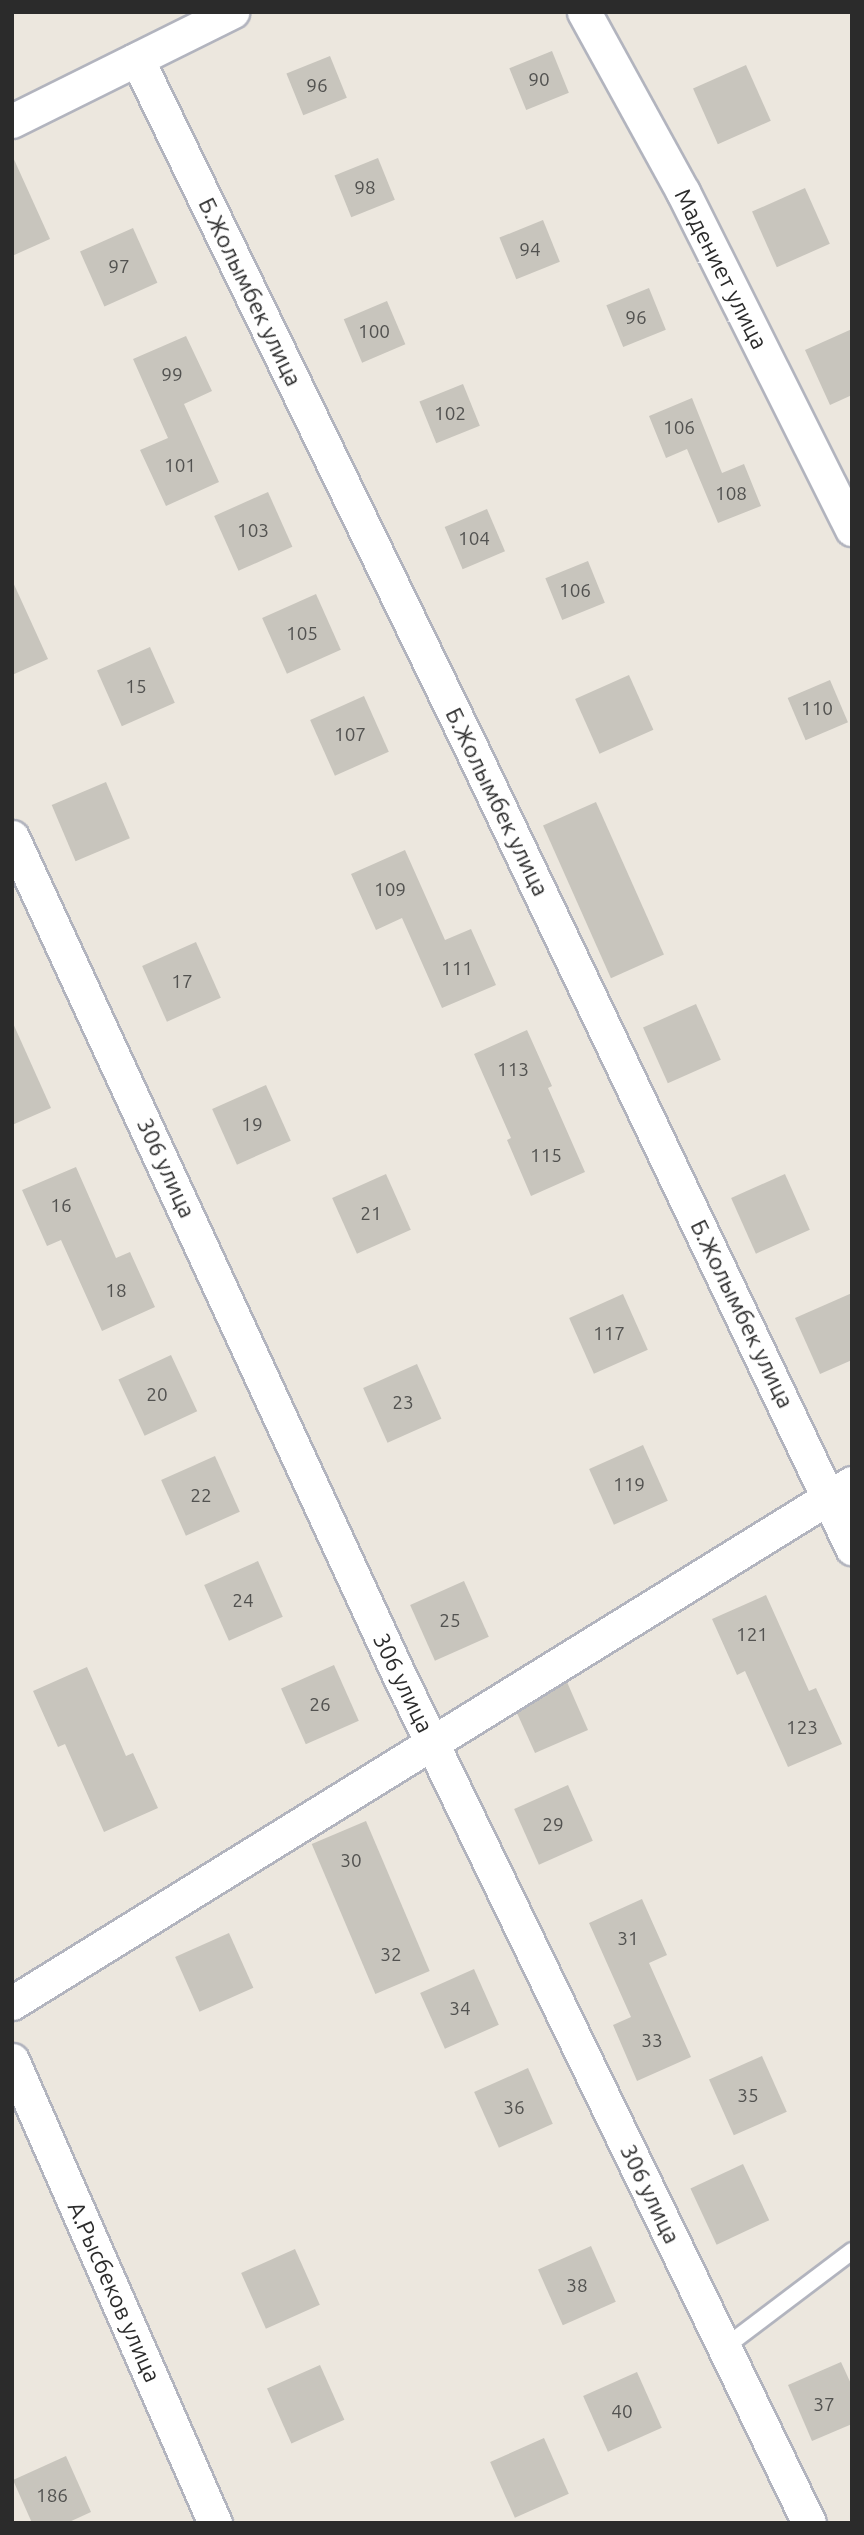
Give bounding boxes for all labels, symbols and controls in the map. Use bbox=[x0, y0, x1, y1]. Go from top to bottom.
house number: 90 bbox=[528, 69, 550, 91]
house number: 96 bbox=[306, 75, 328, 97]
house number: 98 bbox=[354, 177, 376, 199]
street label: Мадениет улица bbox=[669, 184, 773, 354]
street label: Б.Жолымбек улица bbox=[192, 193, 308, 391]
house number: 94 bbox=[519, 239, 541, 261]
house number: 97 bbox=[108, 256, 130, 278]
house number: 96 bbox=[625, 307, 647, 329]
house number: 100 bbox=[358, 321, 390, 343]
house number: 99 bbox=[161, 364, 183, 386]
house number: 102 bbox=[434, 403, 466, 425]
house number: 106 bbox=[663, 417, 695, 439]
house number: 101 bbox=[164, 455, 196, 477]
house number: 108 bbox=[715, 483, 747, 505]
house number: 103 bbox=[237, 520, 269, 542]
house number: 104 bbox=[458, 528, 490, 550]
house number: 106 bbox=[559, 580, 591, 602]
house number: 105 bbox=[286, 623, 318, 645]
house number: 15 bbox=[125, 676, 147, 698]
house number: 110 bbox=[801, 698, 833, 720]
street label: Б.Жолымбек улица bbox=[439, 703, 555, 901]
house number: 107 bbox=[334, 724, 366, 746]
house number: 109 bbox=[374, 879, 406, 901]
house number: 111 bbox=[441, 958, 473, 980]
house number: 17 bbox=[171, 971, 193, 993]
house number: 113 bbox=[497, 1059, 529, 1081]
street label: 306 улица bbox=[131, 1114, 201, 1222]
house number: 19 bbox=[241, 1114, 263, 1136]
house number: 115 bbox=[530, 1145, 562, 1167]
house number: 16 bbox=[50, 1195, 72, 1217]
house number: 21 bbox=[360, 1203, 382, 1225]
street label: Б.Жолымбек улица bbox=[684, 1215, 800, 1413]
house number: 18 bbox=[105, 1280, 127, 1302]
house number: 117 bbox=[593, 1323, 625, 1345]
house number: 20 bbox=[146, 1384, 168, 1406]
house number: 23 bbox=[392, 1392, 414, 1414]
house number: 119 bbox=[613, 1474, 645, 1496]
house number: 22 bbox=[190, 1485, 212, 1507]
house number: 24 bbox=[232, 1590, 254, 1612]
house number: 25 bbox=[439, 1610, 461, 1632]
house number: 121 bbox=[736, 1624, 768, 1646]
street label: 306 улица bbox=[367, 1629, 439, 1737]
house number: 26 bbox=[309, 1694, 331, 1716]
house number: 123 bbox=[786, 1717, 818, 1739]
house number: 29 bbox=[542, 1814, 564, 1836]
house number: 30 bbox=[340, 1850, 362, 1872]
house number: 31 bbox=[617, 1928, 639, 1950]
house number: 32 bbox=[380, 1944, 402, 1966]
house number: 34 bbox=[449, 1998, 471, 2020]
house number: 33 bbox=[641, 2030, 663, 2052]
house number: 35 bbox=[737, 2085, 759, 2107]
house number: 36 bbox=[503, 2097, 525, 2119]
street label: 306 улица bbox=[614, 2140, 686, 2248]
street label: А.Рысбеков улица bbox=[62, 2197, 166, 2387]
house number: 38 bbox=[566, 2275, 588, 2297]
house number: 37 bbox=[813, 2394, 835, 2416]
house number: 40 bbox=[611, 2401, 633, 2423]
house number: 186 bbox=[36, 2485, 68, 2507]

